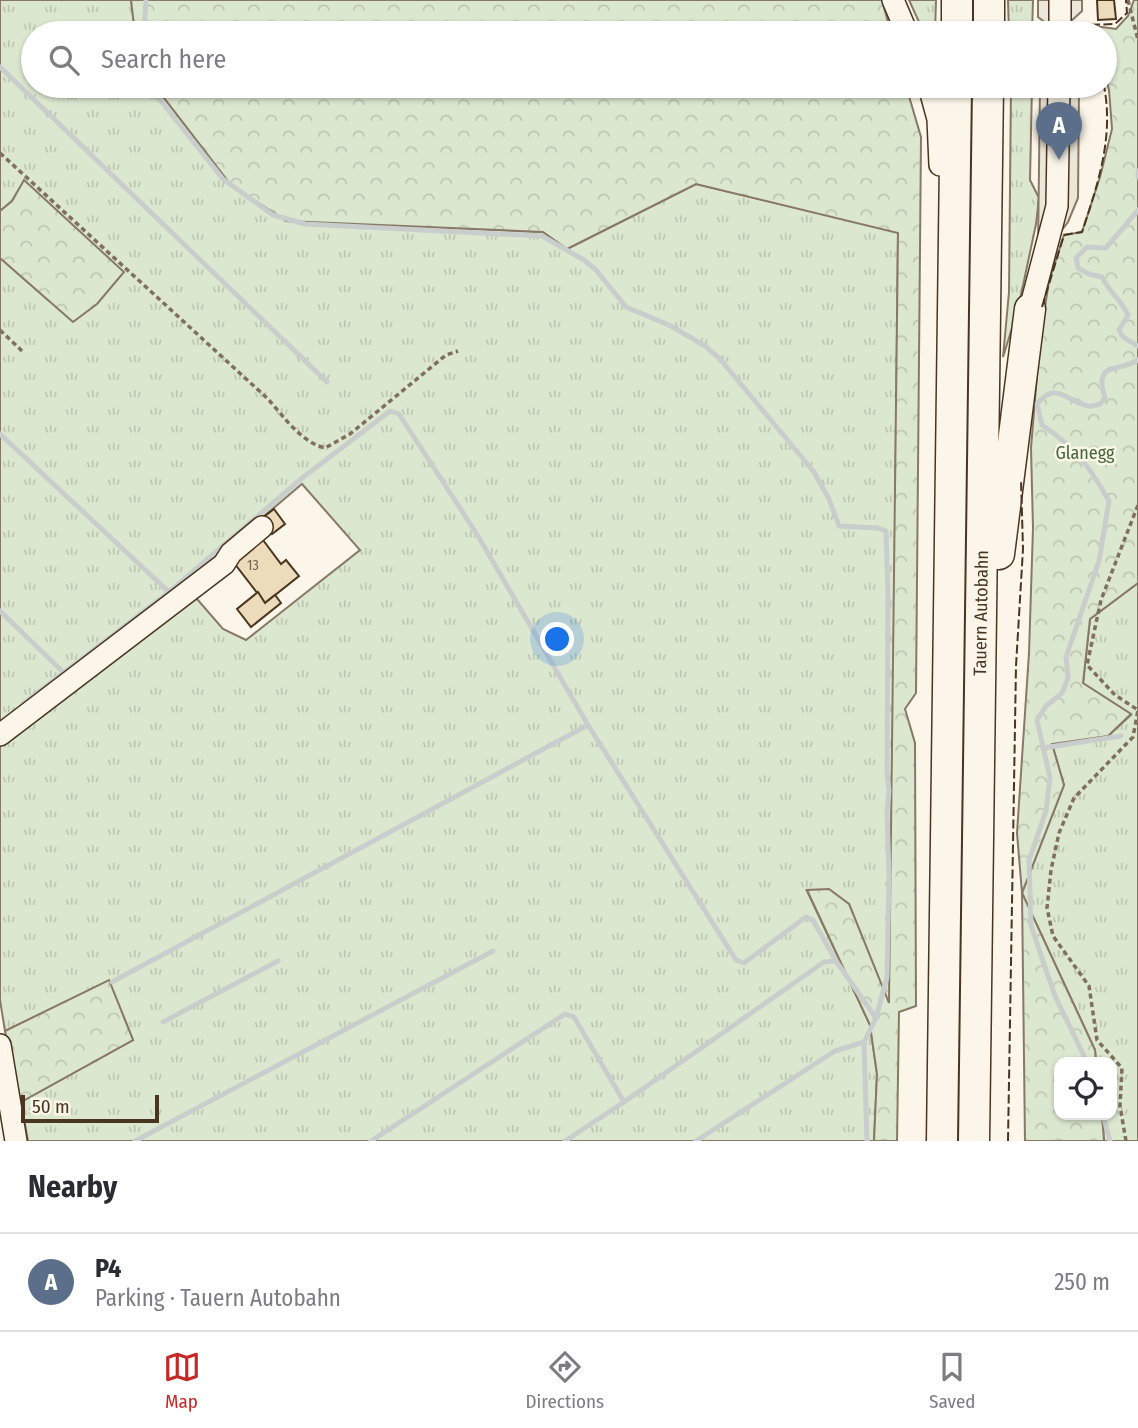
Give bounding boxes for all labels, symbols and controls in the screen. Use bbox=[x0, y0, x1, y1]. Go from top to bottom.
search box bbox=[21, 21, 1117, 98]
icon: search bbox=[45, 41, 83, 79]
text: Search here bbox=[101, 44, 226, 75]
pin: A bbox=[1036, 102, 1082, 160]
park label: Glanegg bbox=[1055, 442, 1115, 464]
street label: Tauern Autobahn bbox=[969, 550, 993, 676]
house number: 13 bbox=[247, 557, 259, 574]
your location bbox=[540, 622, 574, 656]
map controls bbox=[1054, 1057, 1117, 1120]
button: locate bbox=[1054, 1057, 1117, 1120]
scale bar bbox=[21, 1092, 159, 1124]
text: 50 m bbox=[32, 1095, 70, 1118]
text: Nearby bbox=[28, 1169, 117, 1205]
text: P4 bbox=[95, 1253, 121, 1284]
text: A bbox=[45, 1268, 57, 1296]
text: 250 m bbox=[1054, 1268, 1110, 1296]
text: Parking · Tauern Autobahn bbox=[95, 1284, 341, 1312]
tab: Map bbox=[163, 1348, 201, 1413]
tab: Directions bbox=[526, 1348, 604, 1413]
tab: Saved bbox=[929, 1348, 975, 1413]

